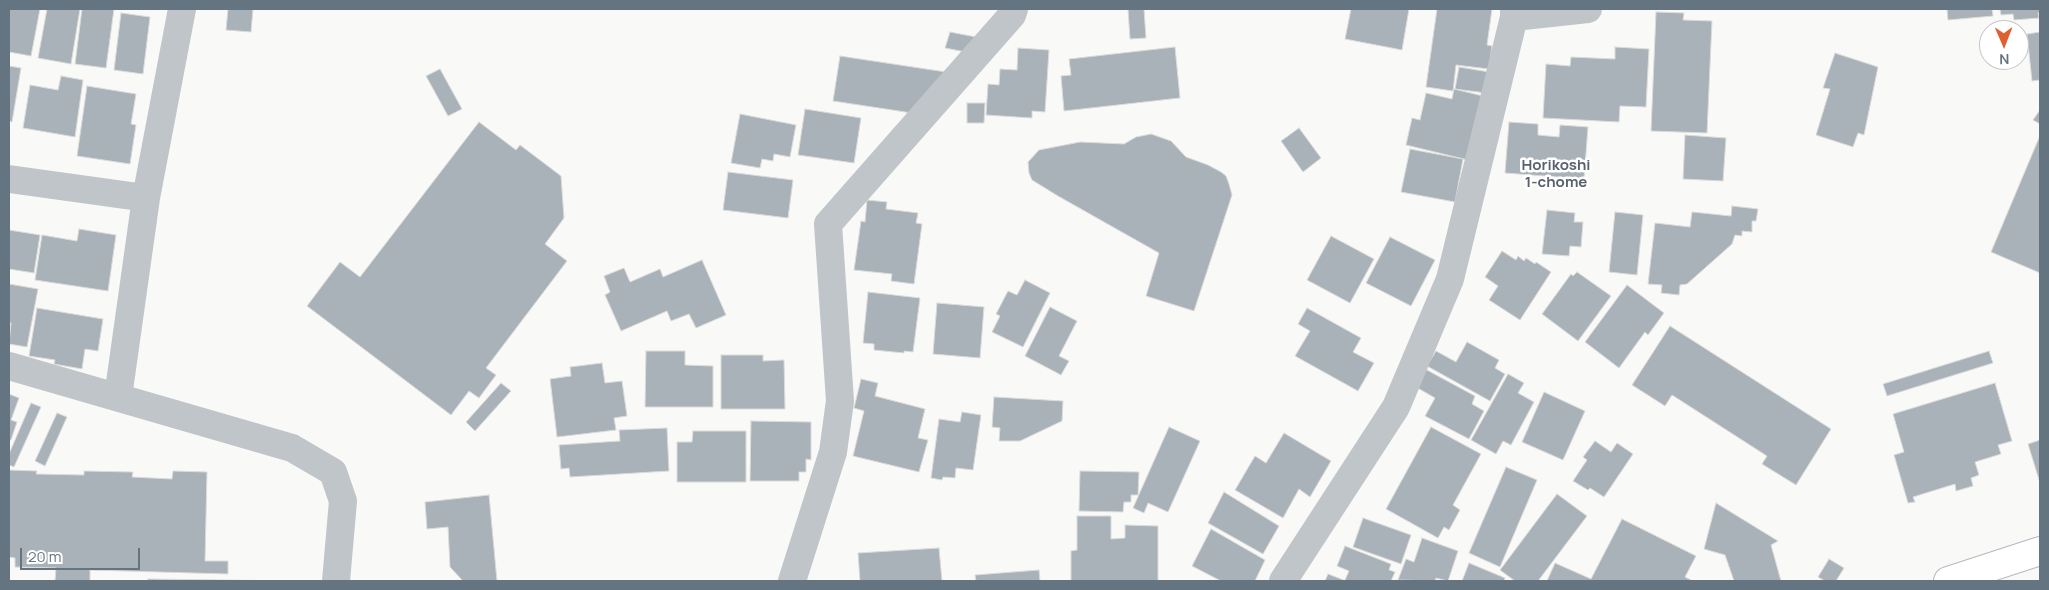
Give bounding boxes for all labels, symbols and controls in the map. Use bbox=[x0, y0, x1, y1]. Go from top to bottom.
north arrow bbox=[1979, 20, 2029, 70]
text: N bbox=[1999, 50, 2009, 69]
district label: Horikoshi 1-chome bbox=[1522, 157, 1590, 192]
scale bar bbox=[22, 538, 142, 570]
text: 20 m bbox=[28, 546, 61, 567]

